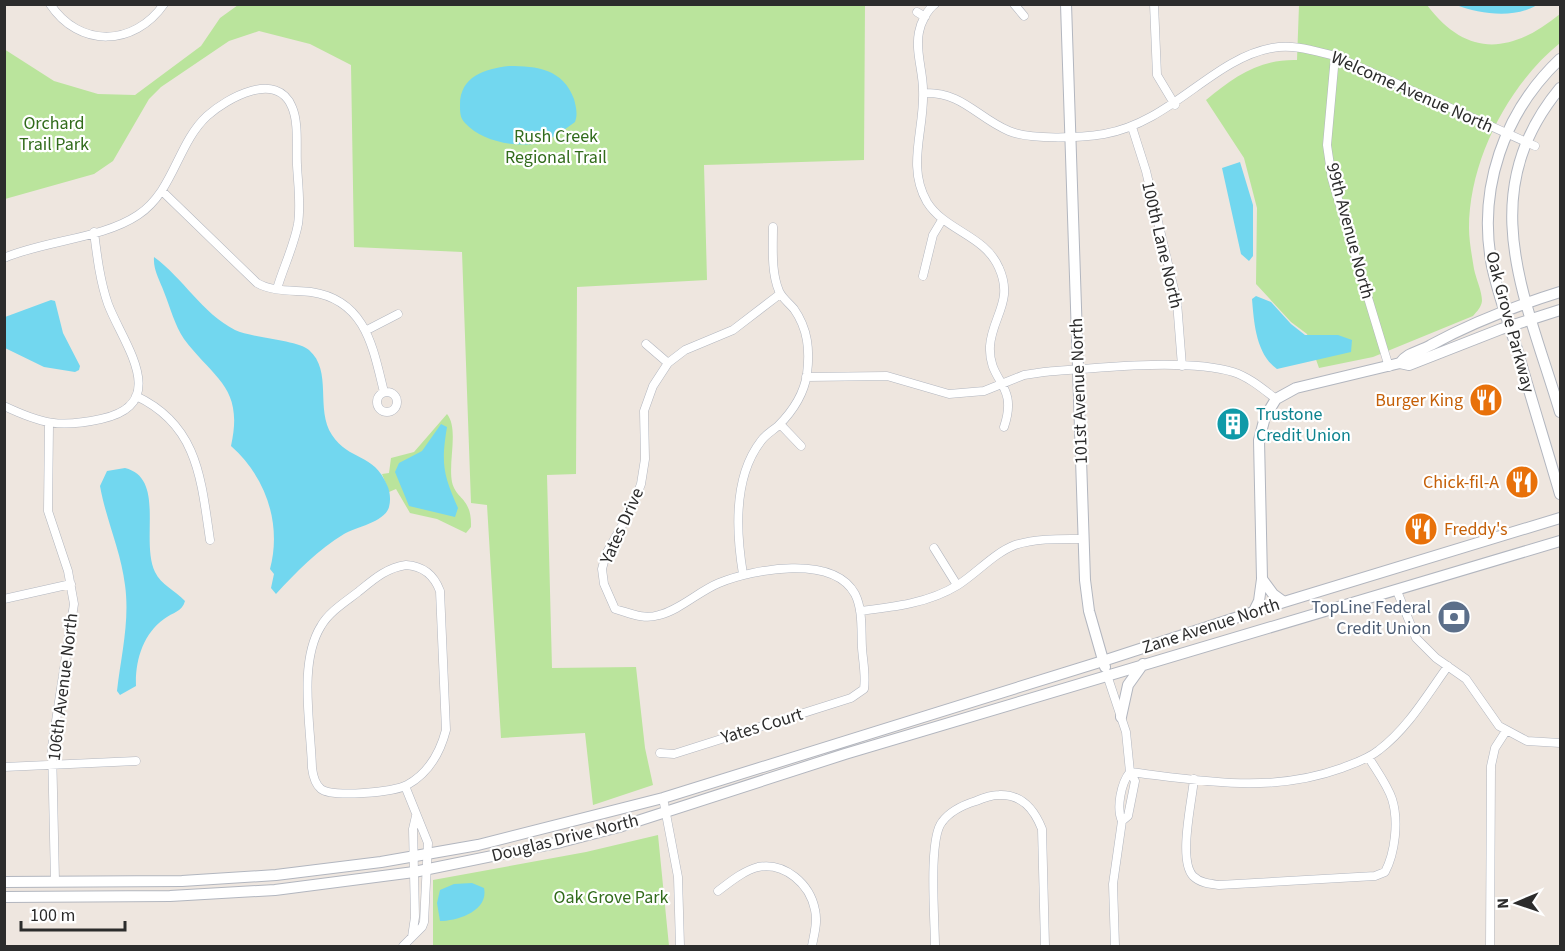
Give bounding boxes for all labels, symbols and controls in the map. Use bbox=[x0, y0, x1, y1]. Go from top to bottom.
street label: Welcome Avenue North bbox=[1327, 45, 1497, 139]
park label: Orchard Trail Park bbox=[19, 111, 89, 157]
park label: Rush Creek Regional Trail bbox=[505, 124, 607, 170]
street label: 99th Avenue North bbox=[1320, 160, 1380, 302]
street label: 100th Lane North bbox=[1135, 179, 1189, 311]
street label: Oak Grove Parkway bbox=[1479, 249, 1541, 396]
street label: 101st Avenue North bbox=[1064, 317, 1094, 465]
restaurant icon: Burger King bbox=[1468, 382, 1504, 418]
place label: Burger King bbox=[1375, 388, 1463, 413]
place label: Trustone Credit Union bbox=[1256, 402, 1351, 448]
building icon: Trustone Credit Union bbox=[1215, 406, 1251, 442]
restaurant icon: Chick-fil-A bbox=[1504, 464, 1540, 500]
place label: Chick-fil-A bbox=[1423, 470, 1499, 495]
street label: Yates Drive bbox=[594, 484, 650, 569]
restaurant icon: Freddy's bbox=[1403, 511, 1439, 547]
place label: Freddy's bbox=[1444, 517, 1508, 542]
street label: Zane Avenue North bbox=[1139, 592, 1283, 660]
place label: TopLine Federal Credit Union bbox=[1311, 595, 1431, 641]
bank icon: TopLine Federal Credit Union bbox=[1436, 599, 1472, 635]
street label: 106th Avenue North bbox=[42, 612, 84, 762]
street label: Yates Court bbox=[717, 702, 806, 751]
street label: Douglas Drive North bbox=[489, 808, 641, 868]
north arrow bbox=[1487, 873, 1547, 933]
park label: Oak Grove Park bbox=[554, 885, 669, 910]
scale bar bbox=[21, 894, 124, 932]
text: N bbox=[1492, 898, 1514, 909]
text: 100 m bbox=[30, 903, 75, 928]

